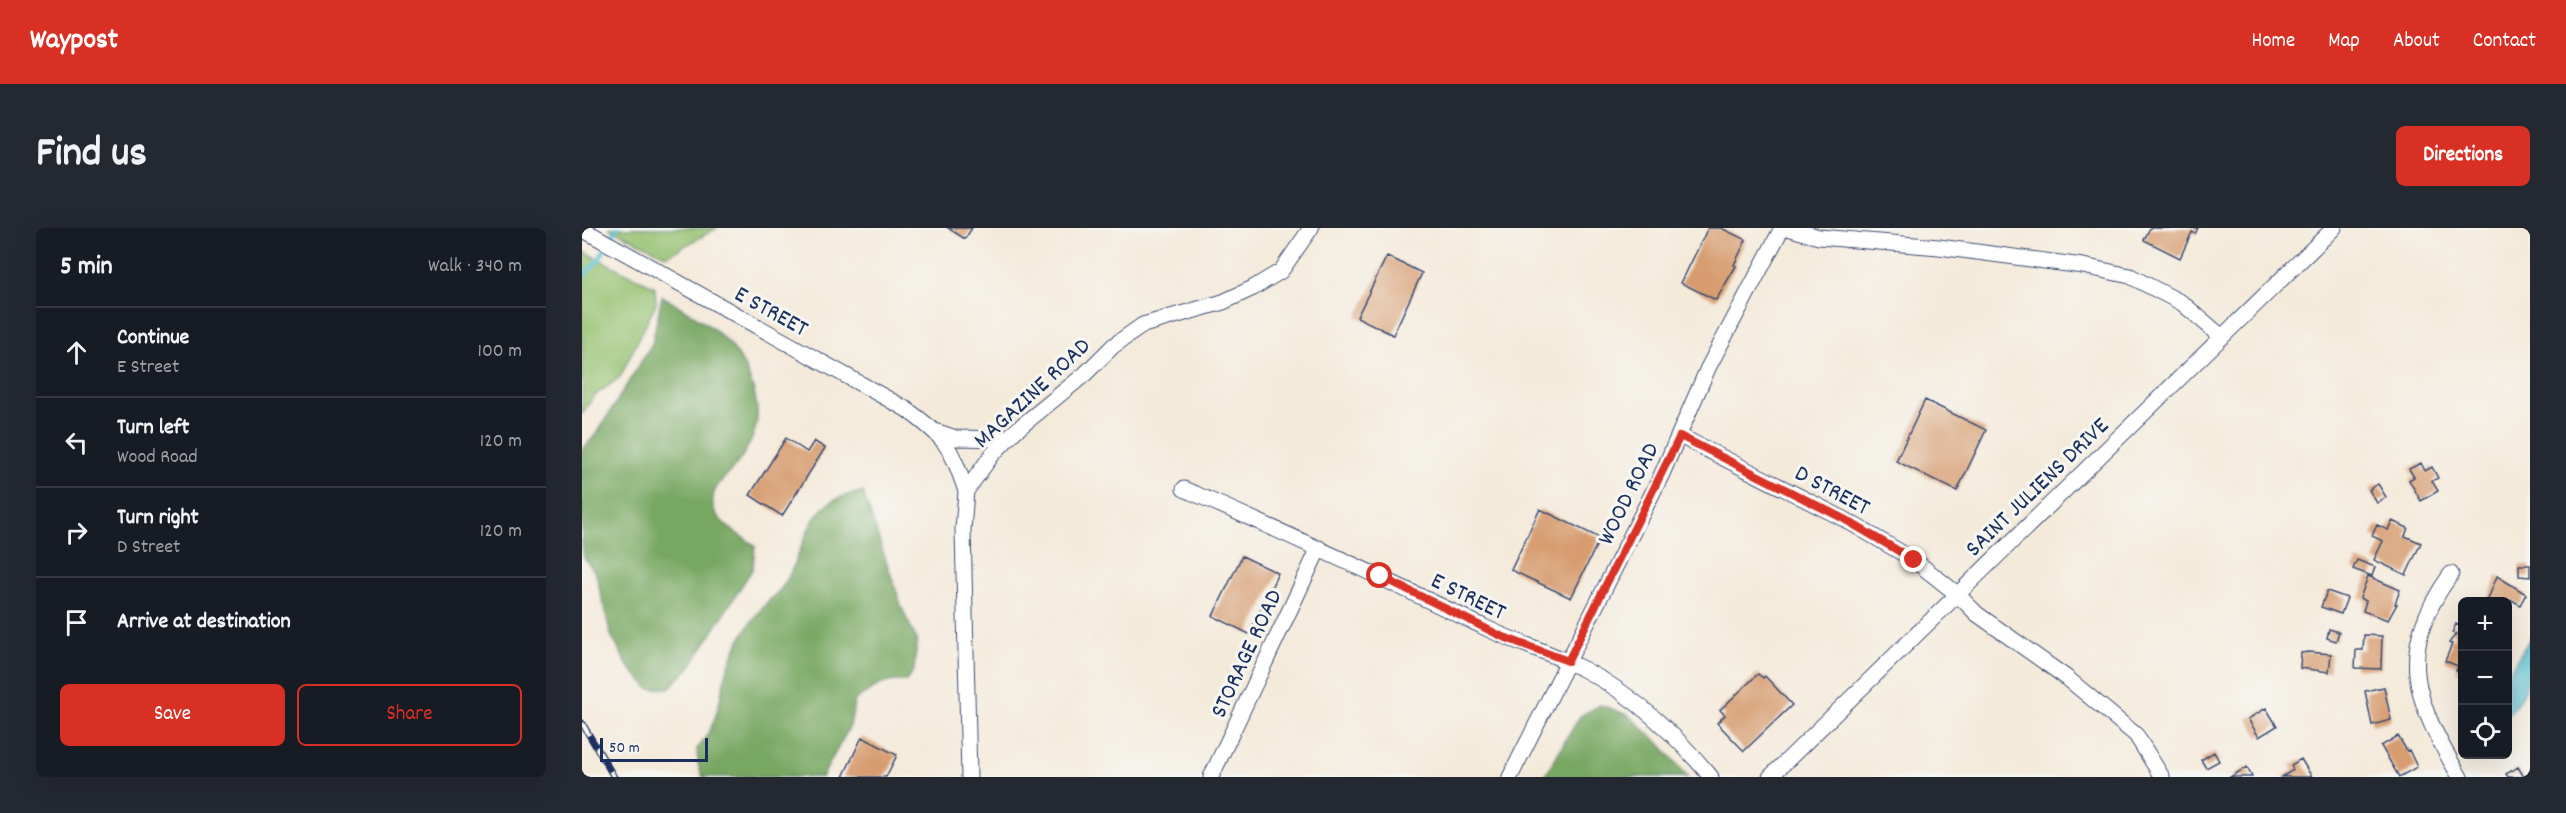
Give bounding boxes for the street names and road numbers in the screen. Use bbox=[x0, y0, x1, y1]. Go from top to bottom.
street label: E STREET bbox=[727, 278, 814, 347]
street label: MAGAZINE ROAD bbox=[967, 331, 1099, 458]
street label: SAINT JULIENS DRIVE bbox=[1958, 410, 2118, 566]
street label: WOOD ROAD bbox=[1590, 437, 1669, 551]
street label: D STREET bbox=[1788, 458, 1876, 526]
street label: E STREET bbox=[1424, 565, 1511, 631]
street label: STORAGE ROAD bbox=[1203, 584, 1292, 724]

